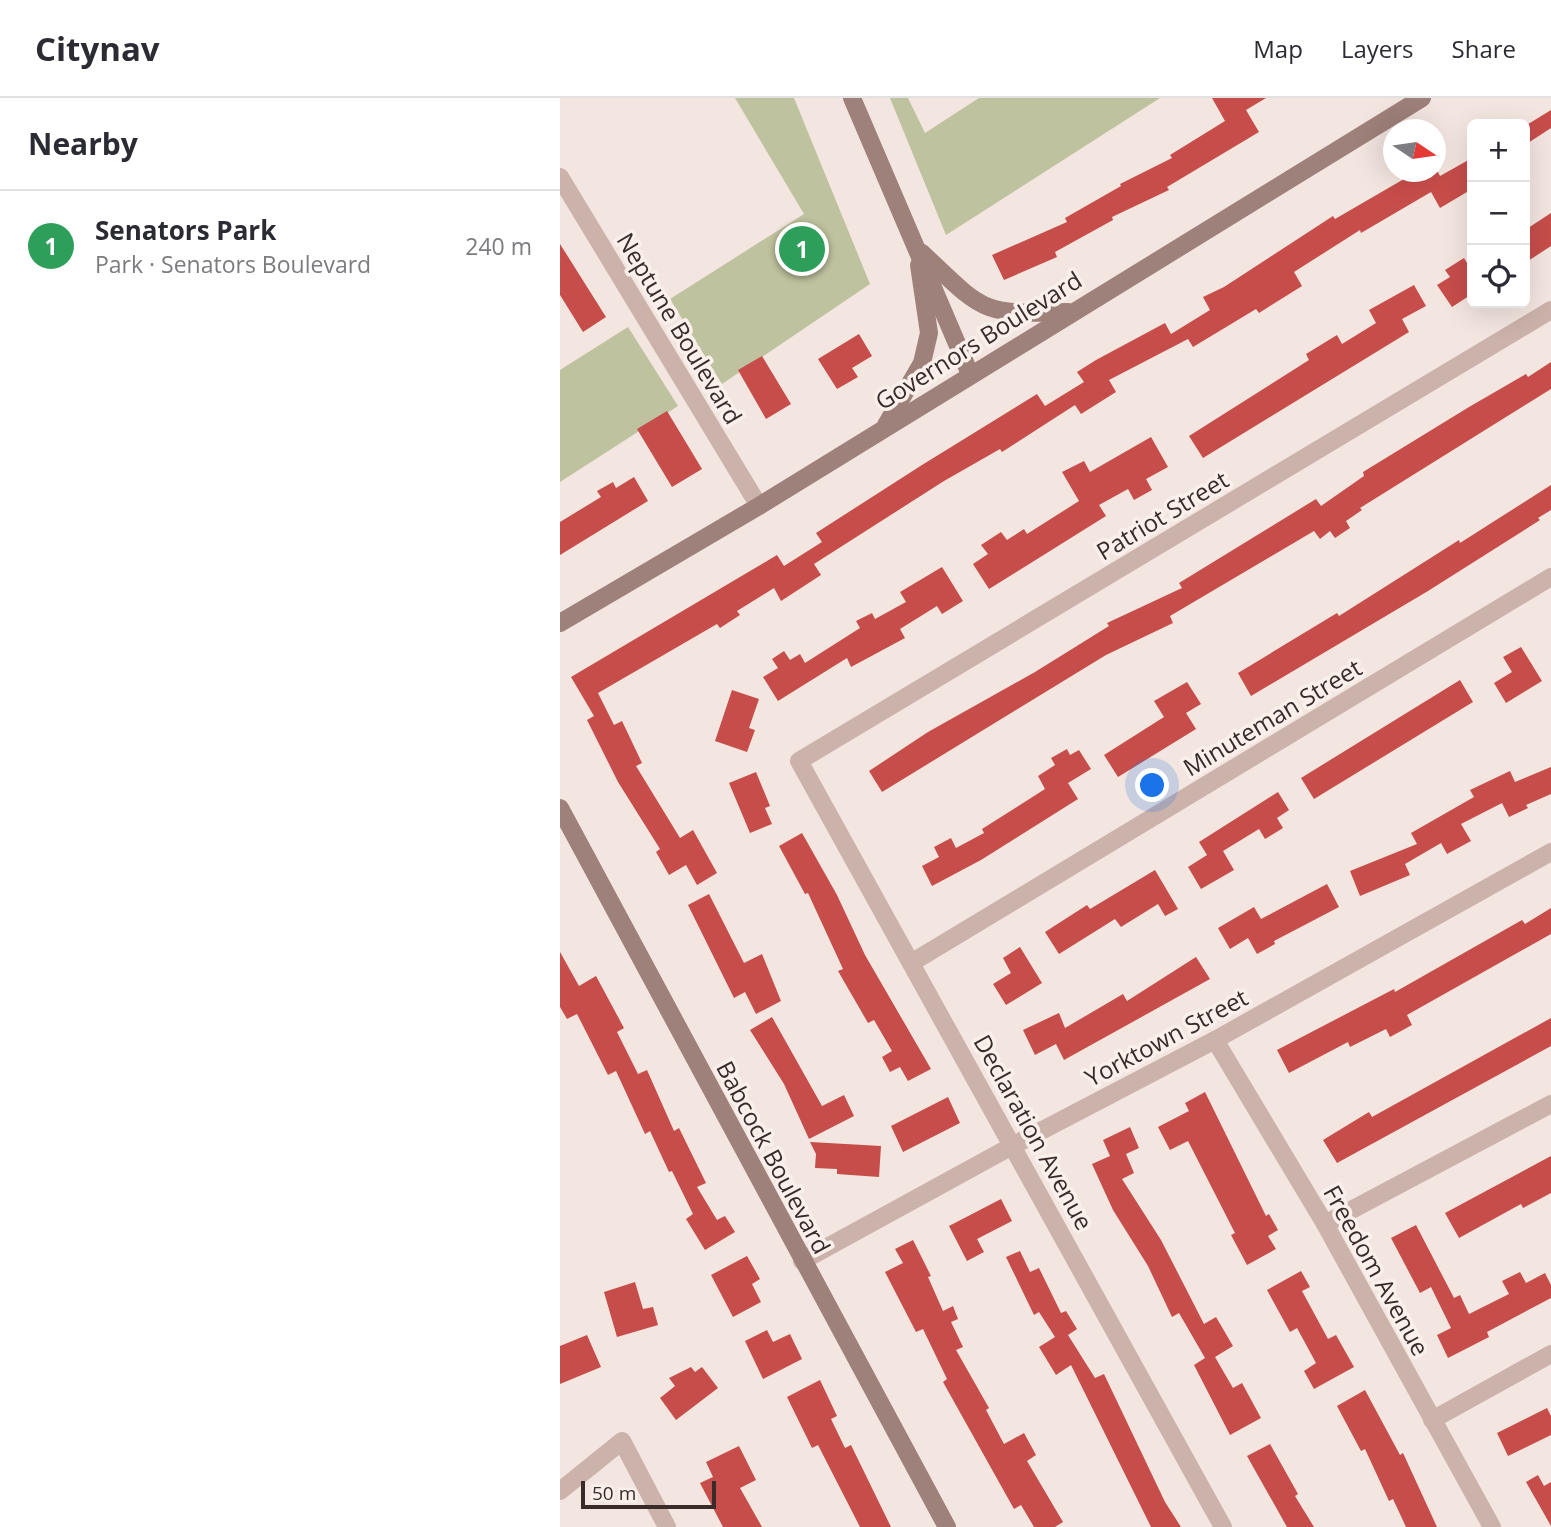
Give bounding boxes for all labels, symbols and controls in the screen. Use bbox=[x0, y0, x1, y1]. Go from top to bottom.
text: Citynav bbox=[35, 26, 160, 71]
text: Map bbox=[1253, 32, 1303, 65]
text: Layers bbox=[1341, 32, 1414, 65]
text: Share bbox=[1452, 32, 1516, 65]
north arrow bbox=[1383, 119, 1446, 182]
map controls bbox=[1467, 119, 1530, 308]
button: + bbox=[1467, 119, 1530, 182]
text: Nearby bbox=[28, 123, 138, 164]
button: − bbox=[1467, 182, 1530, 245]
text: Senators Park bbox=[95, 212, 276, 248]
pin: 1 bbox=[779, 223, 825, 275]
street label: Neptune Boulevard bbox=[610, 226, 750, 430]
text: 1 bbox=[44, 230, 58, 262]
text: 240 m bbox=[465, 230, 532, 262]
button: locate bbox=[1467, 245, 1530, 308]
text: Park · Senators Boulevard bbox=[95, 248, 371, 280]
street label: Governors Boulevard bbox=[868, 263, 1088, 417]
street label: Patriot Street bbox=[1090, 463, 1234, 567]
street label: Minuteman Street bbox=[1177, 651, 1367, 783]
your location bbox=[1135, 768, 1169, 802]
street label: Yorktown Street bbox=[1079, 980, 1253, 1094]
street label: Declaration Avenue bbox=[967, 1028, 1101, 1236]
street label: Babcock Boulevard bbox=[709, 1055, 839, 1259]
street label: Freedom Avenue bbox=[1316, 1179, 1438, 1361]
scale bar bbox=[581, 1478, 716, 1510]
text: 50 m bbox=[592, 1480, 636, 1506]

